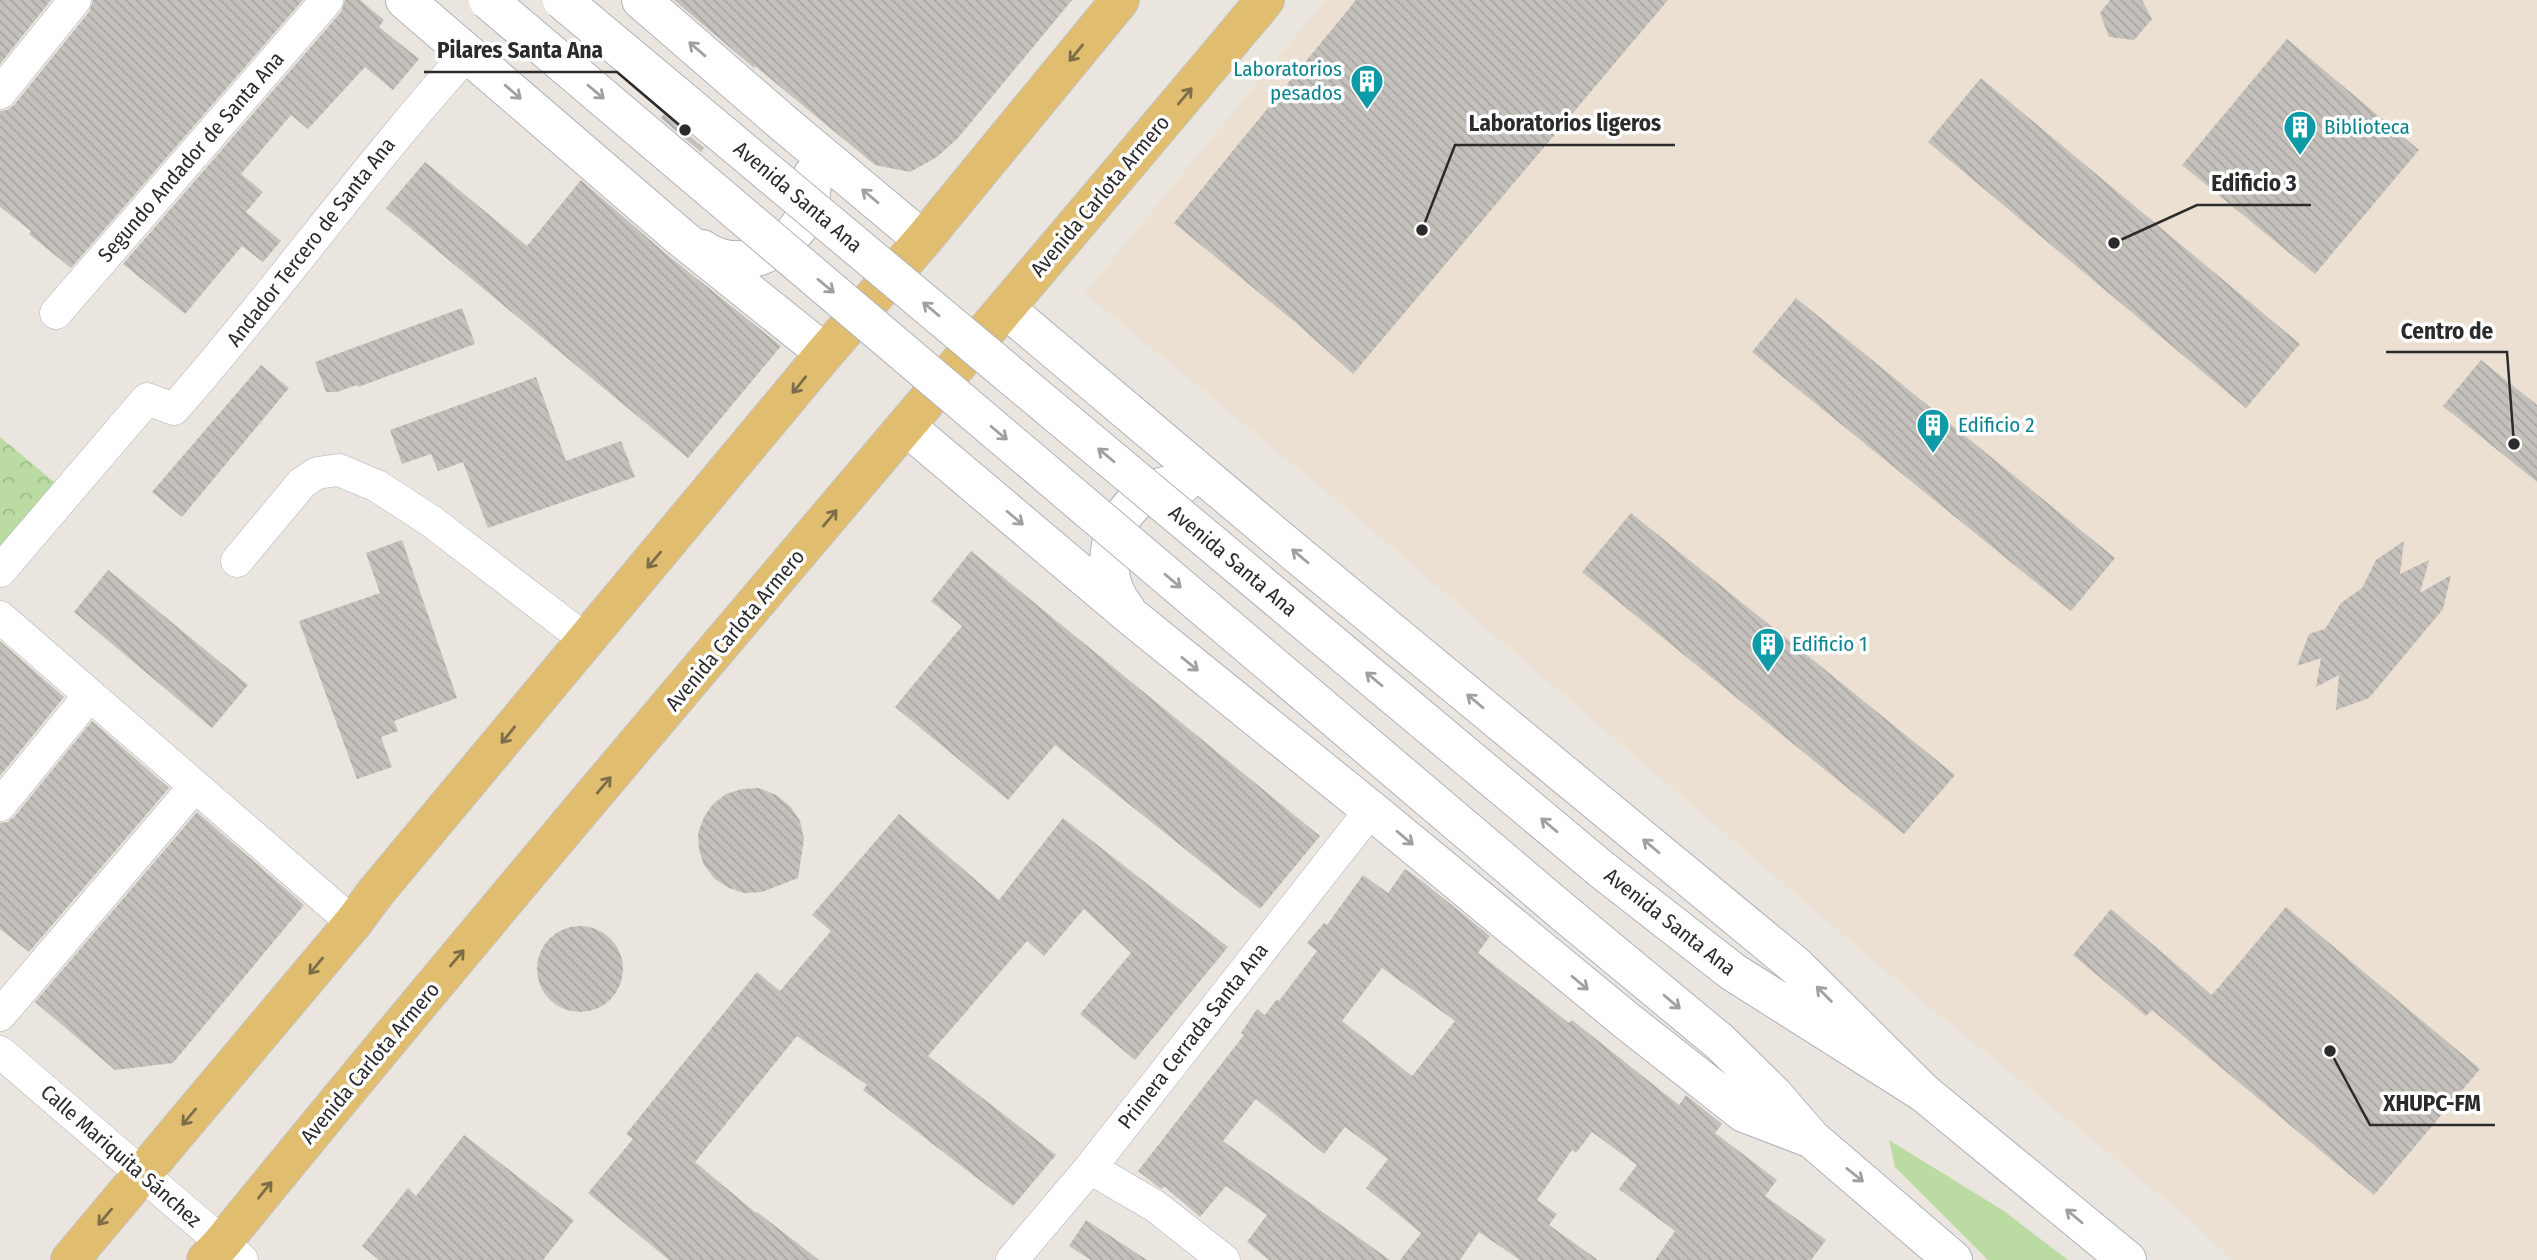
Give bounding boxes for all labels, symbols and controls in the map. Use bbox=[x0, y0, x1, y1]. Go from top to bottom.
callout: Pilares Santa Ana bbox=[424, 28, 617, 72]
text: Pilares Santa Ana bbox=[437, 36, 603, 64]
one-way arrow bbox=[688, 41, 706, 57]
one-way arrow bbox=[1069, 43, 1084, 61]
street label: Segundo Andador de Santa Ana bbox=[92, 46, 290, 268]
place label: Laboratorios pesados bbox=[1233, 56, 1342, 106]
building icon: Laboratorios pesados bbox=[1348, 62, 1386, 111]
one-way arrow bbox=[503, 84, 521, 100]
one-way arrow bbox=[587, 84, 605, 100]
one-way arrow bbox=[1177, 87, 1193, 105]
callout: Laboratorios ligeros bbox=[1455, 101, 1675, 145]
building icon: Biblioteca bbox=[2281, 108, 2319, 157]
text: Laboratorios ligeros bbox=[1469, 109, 1661, 137]
street label: Avenida Carlota Armero bbox=[1025, 110, 1175, 282]
place label: Biblioteca bbox=[2324, 114, 2410, 140]
street label: Andador Tercero de Santa Ana bbox=[221, 132, 401, 352]
street label: Avenida Santa Ana bbox=[728, 136, 868, 258]
callout: Edificio 3 bbox=[2197, 161, 2311, 205]
text: Edificio 3 bbox=[2211, 169, 2297, 197]
one-way arrow bbox=[862, 188, 880, 204]
one-way arrow bbox=[817, 278, 835, 294]
one-way arrow bbox=[923, 301, 941, 317]
callout: Centro de bbox=[2386, 308, 2507, 352]
text: Centro de bbox=[2401, 317, 2494, 345]
one-way arrow bbox=[791, 375, 806, 393]
building icon: Edificio 2 bbox=[1914, 406, 1952, 455]
place label: Edificio 2 bbox=[1958, 412, 2034, 438]
one-way arrow bbox=[990, 426, 1008, 441]
one-way arrow bbox=[1097, 447, 1115, 462]
street label: Avenida Santa Ana bbox=[1163, 500, 1303, 622]
one-way arrow bbox=[822, 509, 838, 527]
one-way arrow bbox=[1006, 510, 1024, 526]
street label: Avenida Carlota Armero bbox=[660, 544, 810, 716]
one-way arrow bbox=[1291, 549, 1309, 564]
one-way arrow bbox=[646, 551, 662, 569]
one-way arrow bbox=[1164, 573, 1182, 589]
building icon: Edificio 1 bbox=[1749, 625, 1787, 674]
place label: Edificio 1 bbox=[1792, 631, 1867, 657]
one-way arrow bbox=[1181, 656, 1199, 671]
one-way arrow bbox=[1366, 671, 1384, 687]
one-way arrow bbox=[1467, 694, 1485, 709]
one-way arrow bbox=[501, 726, 516, 744]
one-way arrow bbox=[596, 776, 612, 794]
one-way arrow bbox=[1540, 817, 1558, 833]
one-way arrow bbox=[1396, 830, 1414, 846]
one-way arrow bbox=[1642, 839, 1660, 854]
street label: Avenida Santa Ana bbox=[1599, 863, 1741, 981]
street label: Primera Cerrada Santa Ana bbox=[1112, 938, 1274, 1134]
one-way arrow bbox=[449, 949, 465, 967]
one-way arrow bbox=[308, 957, 324, 975]
one-way arrow bbox=[1571, 975, 1589, 991]
street label: Avenida Carlota Armero bbox=[295, 977, 445, 1149]
one-way arrow bbox=[1815, 986, 1832, 1003]
one-way arrow bbox=[1663, 994, 1681, 1010]
street label: Calle Mariquita Sánchez bbox=[35, 1079, 207, 1233]
callout: XHUPC-FM bbox=[2370, 1081, 2495, 1125]
text: XHUPC-FM bbox=[2382, 1089, 2481, 1117]
one-way arrow bbox=[181, 1108, 197, 1126]
one-way arrow bbox=[1846, 1167, 1864, 1182]
one-way arrow bbox=[258, 1182, 273, 1200]
one-way arrow bbox=[98, 1207, 113, 1225]
one-way arrow bbox=[2066, 1209, 2084, 1224]

